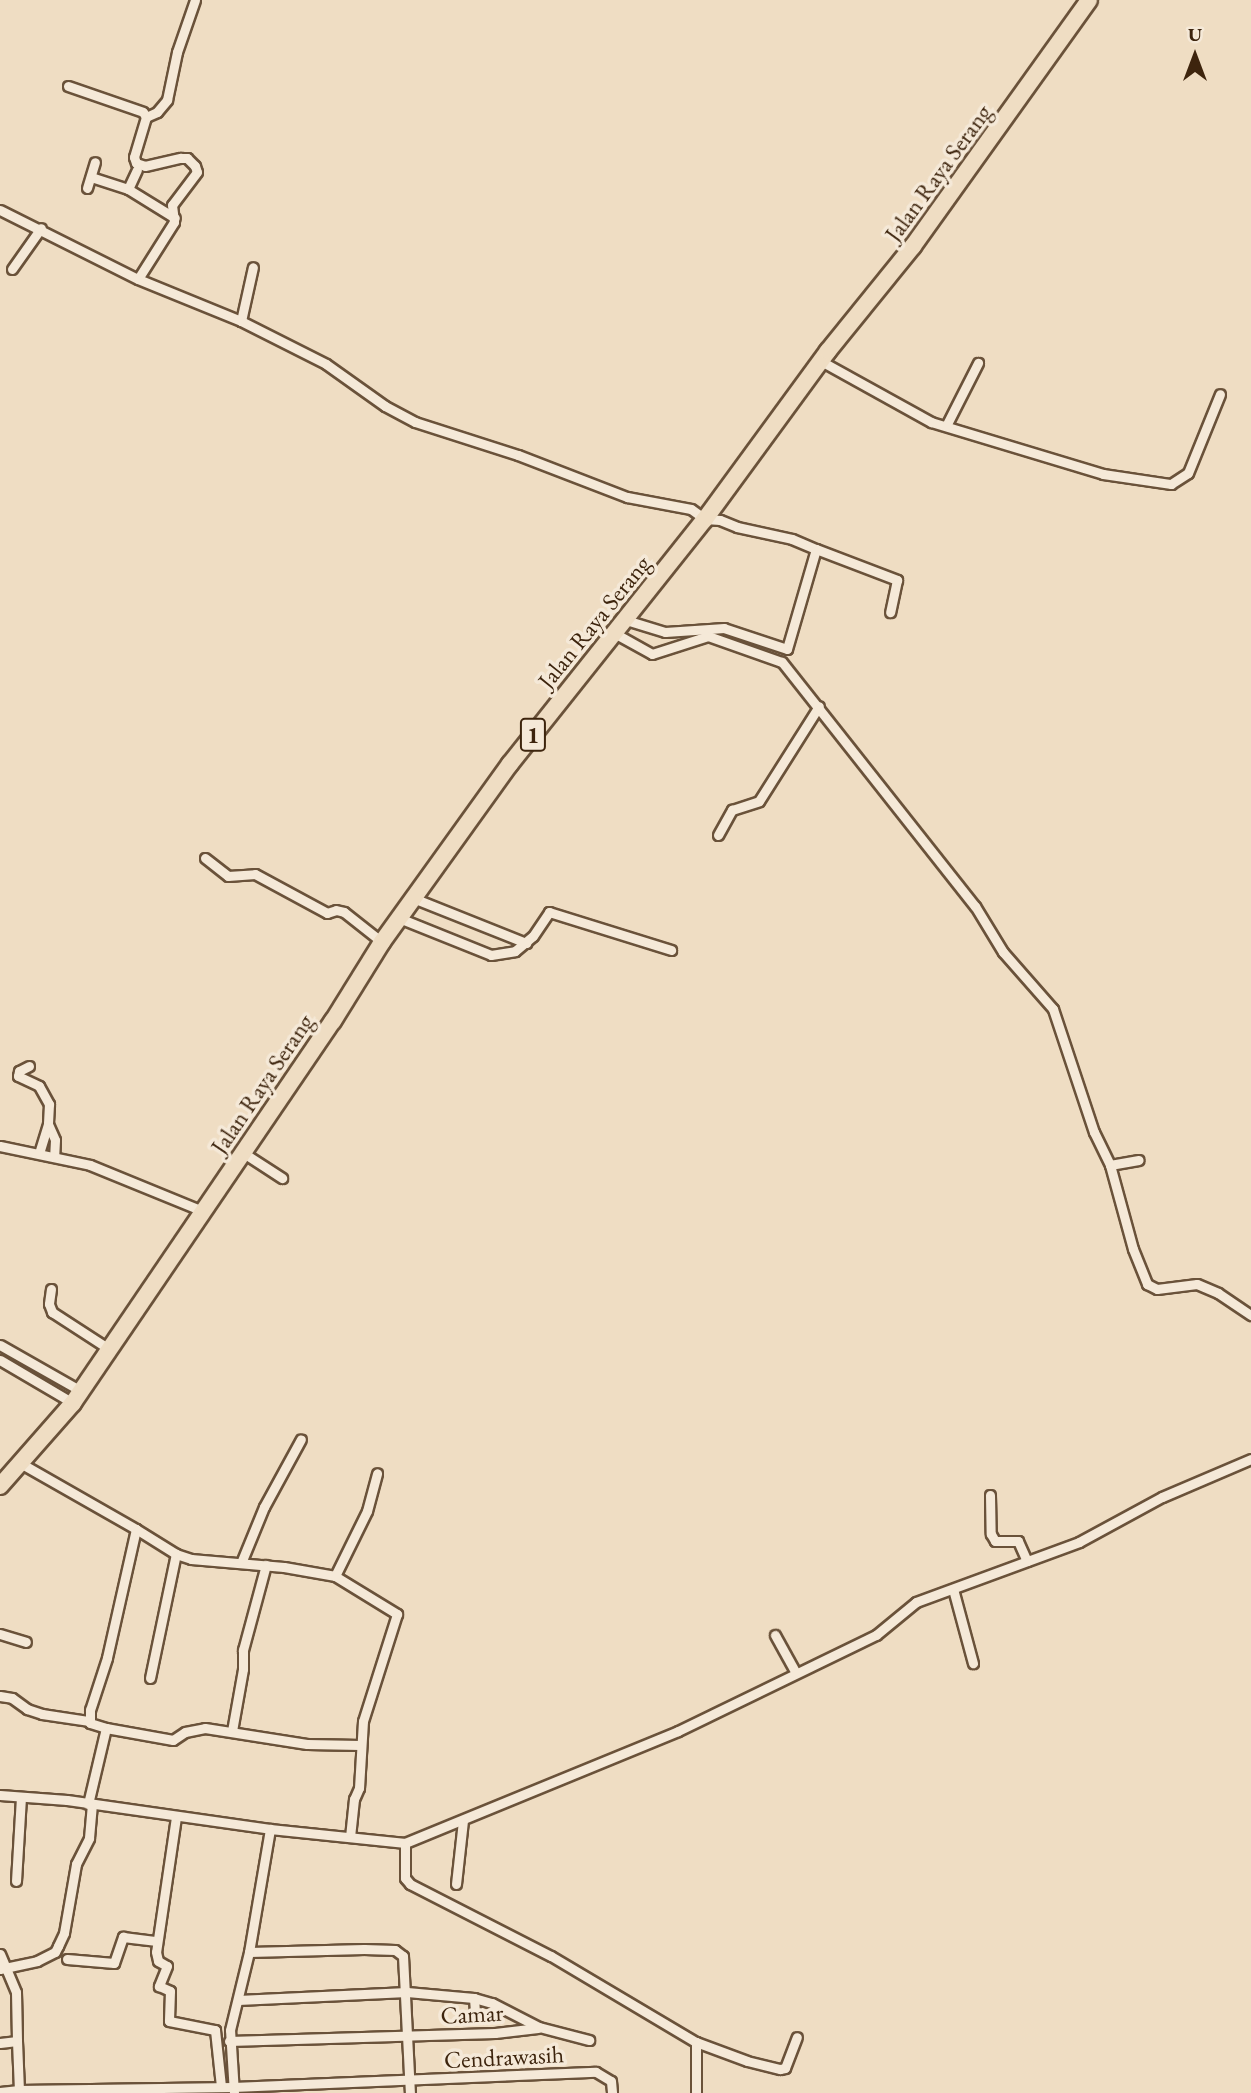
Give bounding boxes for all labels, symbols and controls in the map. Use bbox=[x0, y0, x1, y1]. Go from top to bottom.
north arrow bbox=[1160, 21, 1230, 91]
text: U bbox=[1188, 22, 1202, 47]
street label: Jalan Raya Serang bbox=[879, 99, 997, 247]
street label: Jalan Raya Serang bbox=[532, 550, 656, 694]
road number: 1 bbox=[519, 716, 547, 754]
street label: Jalan Raya Serang bbox=[205, 1008, 319, 1160]
street label: Camar bbox=[440, 1998, 504, 2030]
street label: Cendrawasih bbox=[443, 2039, 565, 2075]

